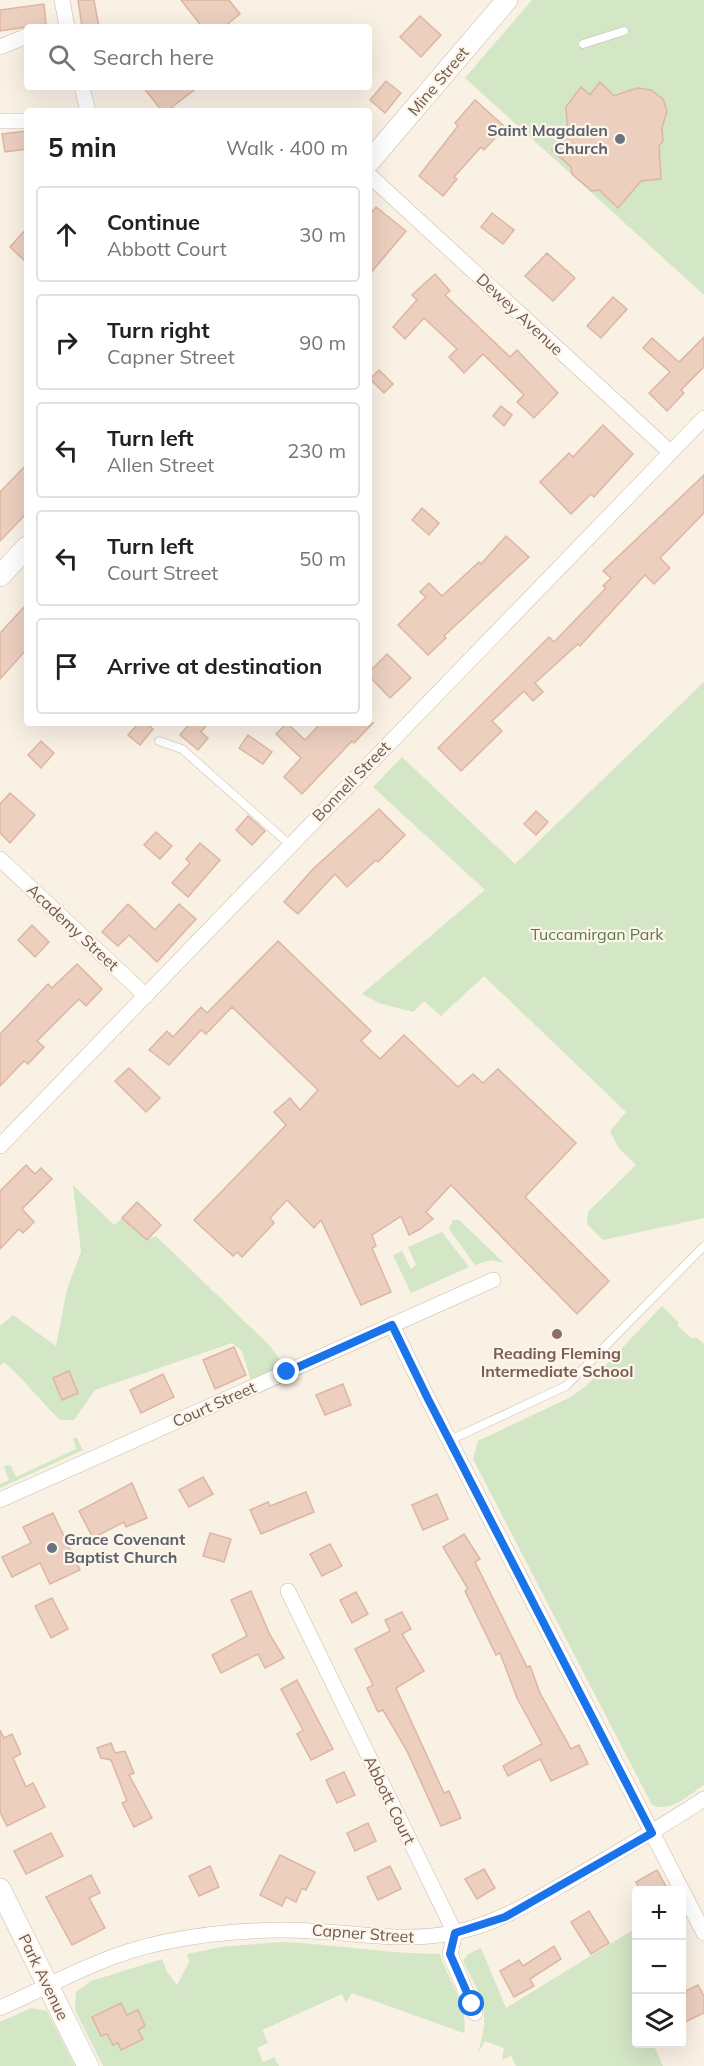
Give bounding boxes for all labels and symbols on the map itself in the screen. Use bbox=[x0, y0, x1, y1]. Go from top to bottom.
street label: Mine Street bbox=[403, 42, 473, 120]
place label: Saint Magdalen Church bbox=[487, 120, 608, 158]
marker: Saint Magdalen Church bbox=[613, 132, 627, 146]
street label: Dewey Avenue bbox=[472, 269, 568, 359]
street label: Bonnell Street bbox=[308, 737, 394, 825]
street label: Academy Street bbox=[23, 879, 123, 975]
park label: Tuccamirgan Park bbox=[531, 924, 664, 944]
marker: Reading Fleming Intermediate School bbox=[550, 1327, 564, 1341]
place label: Reading Fleming Intermediate School bbox=[481, 1343, 633, 1381]
route end bbox=[273, 1358, 299, 1384]
street label: Court Street bbox=[169, 1377, 259, 1431]
place label: Grace Covenant Baptist Church bbox=[64, 1529, 185, 1567]
marker: Grace Covenant Baptist Church bbox=[45, 1541, 59, 1555]
street label: Abbott Court bbox=[360, 1753, 420, 1848]
street label: Capner Street bbox=[311, 1919, 415, 1947]
street label: Park Avenue bbox=[14, 1931, 74, 2023]
route start bbox=[458, 1990, 484, 2016]

